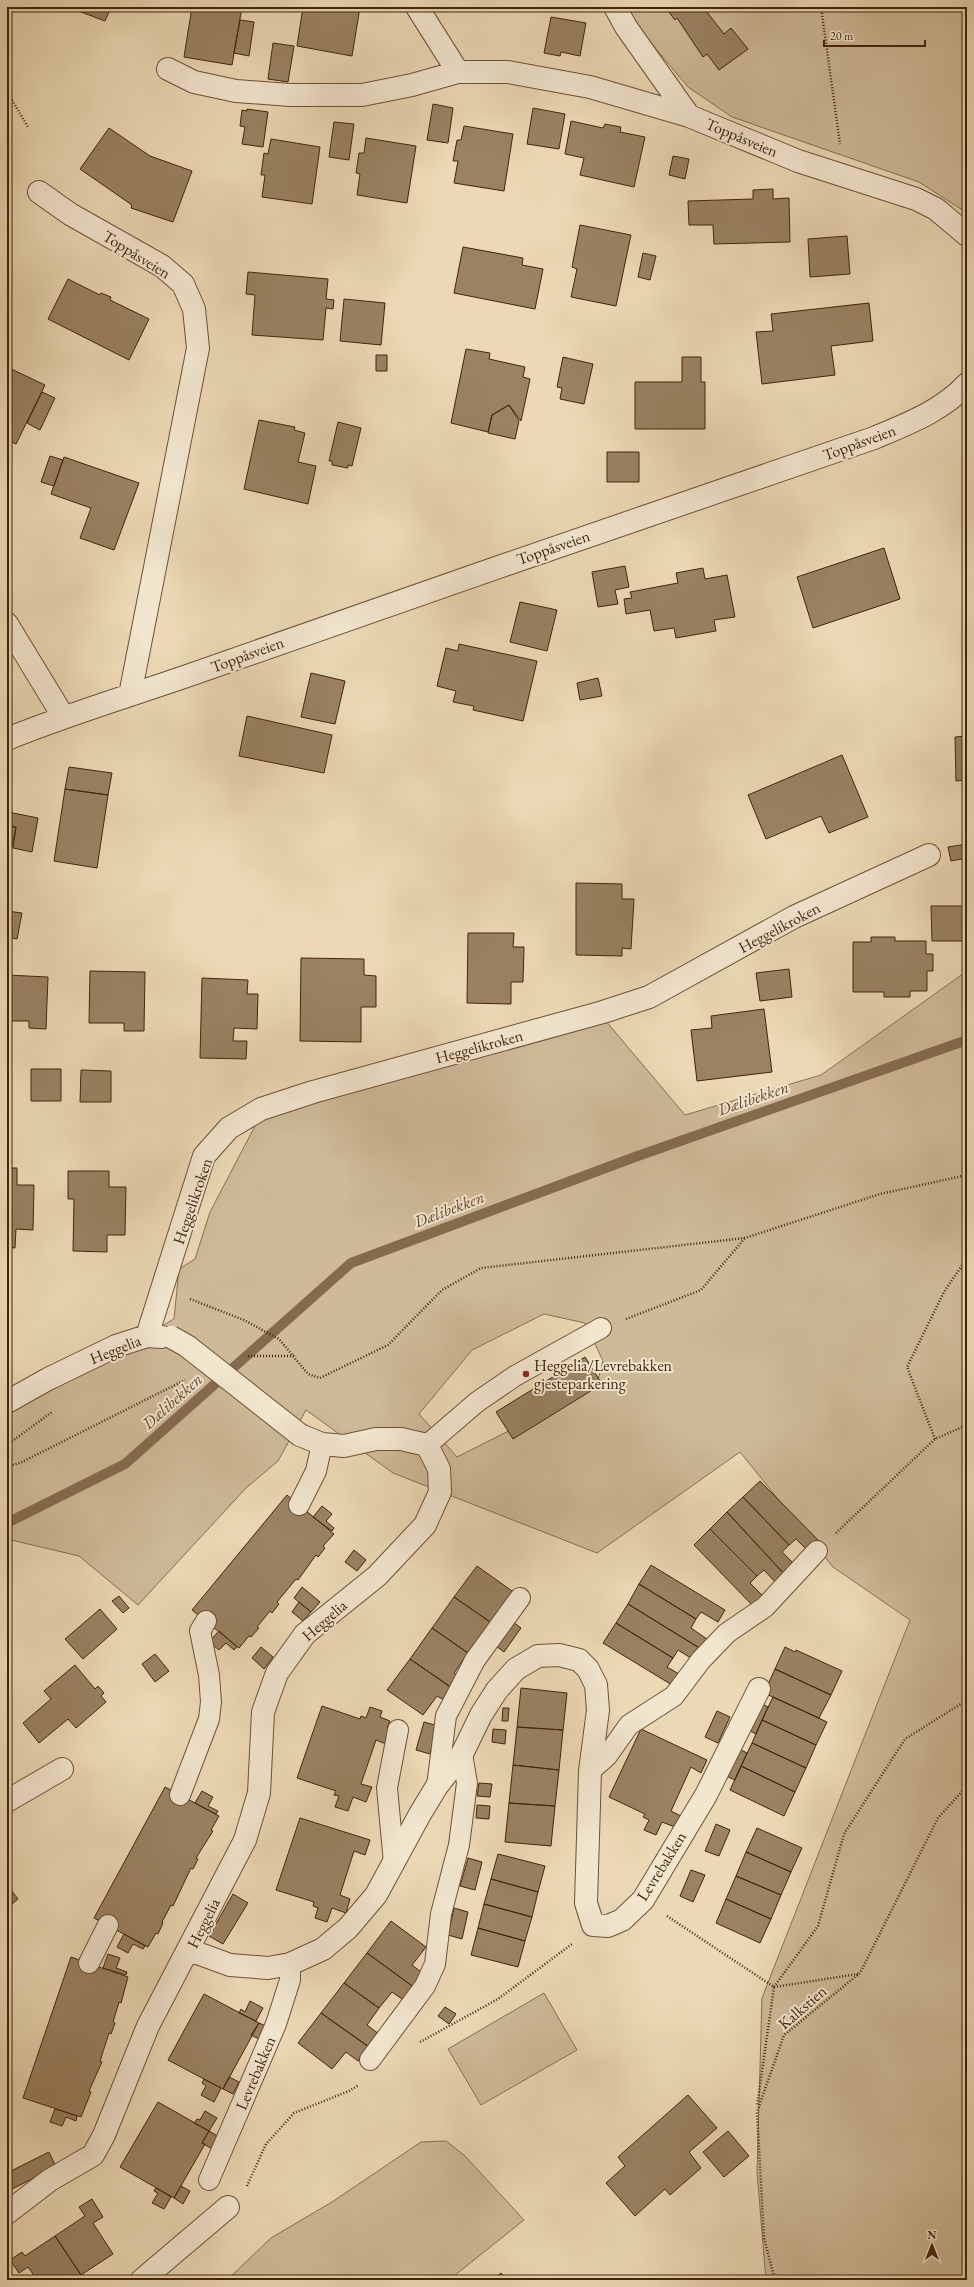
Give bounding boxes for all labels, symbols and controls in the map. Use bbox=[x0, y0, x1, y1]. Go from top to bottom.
scale bar bbox=[824, 22, 925, 48]
text: 20 m bbox=[830, 28, 854, 44]
street label: Toppåsveien bbox=[703, 113, 782, 162]
street label: Toppåsveien bbox=[99, 225, 175, 284]
street label: Toppåsveien bbox=[820, 419, 899, 465]
street label: Toppåsveien bbox=[514, 525, 593, 570]
street label: Toppåsveien bbox=[208, 631, 287, 677]
street label: Heggelikroken bbox=[735, 897, 824, 958]
street label: Heggelikroken bbox=[433, 1025, 526, 1068]
water label: Dælibekken bbox=[714, 1076, 792, 1121]
street label: Heggelikroken bbox=[168, 1155, 217, 1247]
water label: Dælibekken bbox=[410, 1185, 487, 1233]
street label: Heggelia bbox=[86, 1329, 144, 1369]
place label: Heggelia/Levrebakken gjesteparkering bbox=[534, 1355, 673, 1394]
water label: Dælibekken bbox=[136, 1368, 207, 1435]
marker: Heggelia/Levrebakken gjesteparkering bbox=[521, 1369, 531, 1379]
street label: Heggelia bbox=[297, 1595, 352, 1646]
street label: Levrebakken bbox=[632, 1827, 691, 1905]
street label: Heggelia bbox=[182, 1894, 225, 1952]
street label: Kalkstien bbox=[774, 1980, 831, 2034]
street label: Levrebakken bbox=[231, 2033, 281, 2113]
north arrow bbox=[912, 2225, 952, 2265]
text: N bbox=[928, 2228, 937, 2242]

